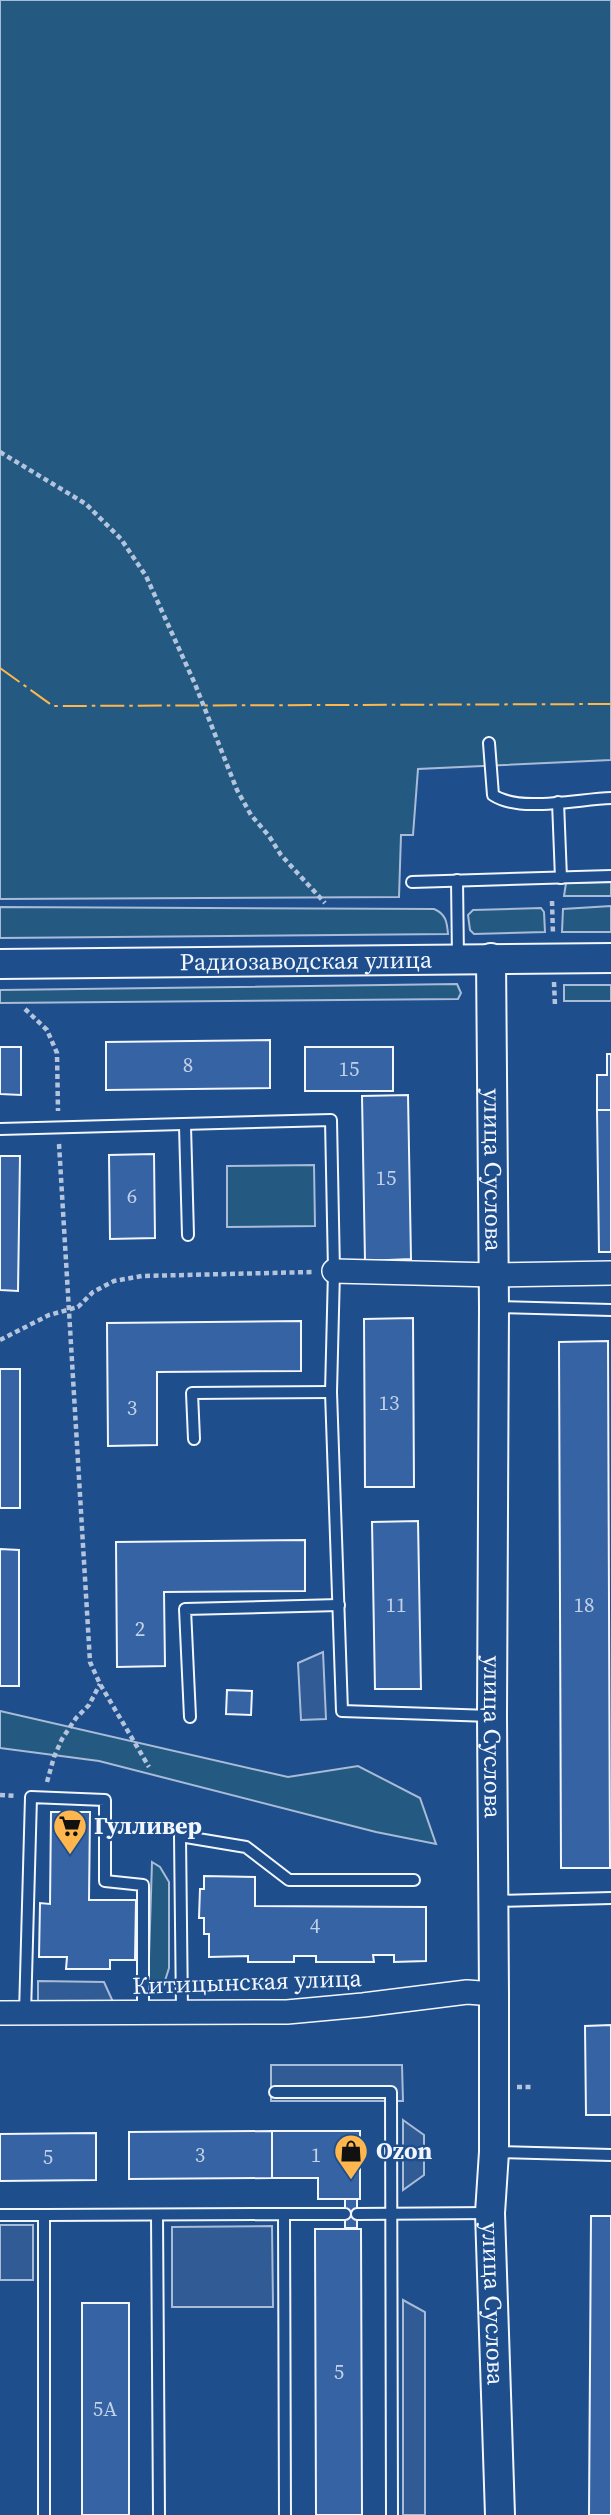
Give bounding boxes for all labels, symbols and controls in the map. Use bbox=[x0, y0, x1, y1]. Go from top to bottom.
street label: Радиозаводская улица bbox=[180, 943, 433, 978]
house number: 8 bbox=[183, 1050, 193, 1079]
house number: 15 bbox=[339, 1054, 360, 1083]
street label: улица Суслова bbox=[476, 1088, 511, 1252]
house number: 15 bbox=[376, 1163, 397, 1192]
house number: 6 bbox=[127, 1181, 137, 1210]
house number: 13 bbox=[379, 1388, 400, 1417]
house number: 3 bbox=[127, 1393, 137, 1422]
house number: 11 bbox=[386, 1590, 407, 1619]
house number: 18 bbox=[574, 1590, 595, 1619]
house number: 2 bbox=[135, 1614, 145, 1643]
street label: улица Суслова bbox=[476, 1655, 510, 1819]
supermarket icon: Гулливер bbox=[51, 1807, 89, 1856]
place label: Гулливер bbox=[94, 1809, 202, 1842]
house number: 4 bbox=[310, 1911, 321, 1940]
street label: Китицынская улица bbox=[132, 1961, 363, 2002]
shop icon: Ozon bbox=[332, 2132, 370, 2181]
place label: Ozon bbox=[376, 2134, 433, 2167]
house number: 3 bbox=[195, 2140, 205, 2169]
house number: 1 bbox=[311, 2140, 321, 2169]
house number: 5 bbox=[43, 2142, 53, 2171]
street label: улица Суслова bbox=[474, 2222, 513, 2387]
house number: 5 bbox=[334, 2357, 344, 2386]
house number: 5А bbox=[93, 2394, 117, 2423]

